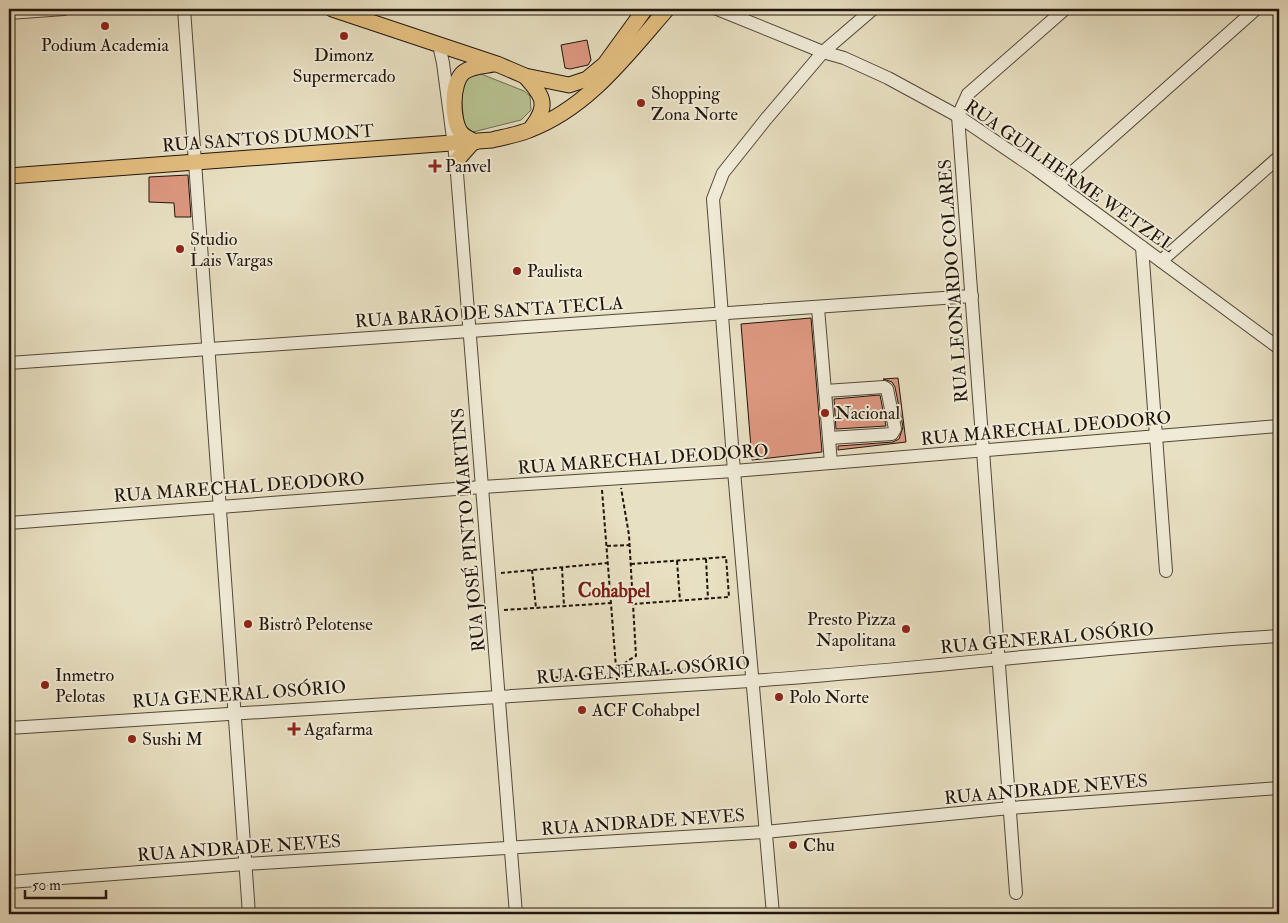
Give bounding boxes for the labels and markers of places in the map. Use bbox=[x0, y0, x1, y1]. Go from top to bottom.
marker: Podium Academia bbox=[99, 20, 111, 32]
marker: Dimonz Supermercado bbox=[338, 30, 350, 42]
place label: Podium Academia bbox=[41, 34, 170, 57]
place label: Dimonz Supermercado bbox=[293, 44, 396, 88]
place label: Shopping Zona Norte bbox=[651, 82, 739, 126]
marker: Shopping Zona Norte bbox=[635, 97, 647, 109]
place label: Panvel bbox=[445, 155, 492, 178]
marker: Panvel bbox=[429, 160, 441, 172]
place label: Studio Lais Vargas bbox=[190, 228, 273, 272]
marker: Studio Lais Vargas bbox=[174, 243, 186, 255]
place label: Paulista bbox=[527, 260, 583, 283]
marker: Paulista bbox=[511, 265, 523, 277]
place label: Nacional bbox=[835, 402, 900, 425]
marker: Nacional bbox=[819, 407, 831, 419]
place label: Presto Pizza Napolitana bbox=[807, 608, 897, 652]
place label: Bistrô Pelotense bbox=[258, 613, 373, 636]
marker: Bistrô Pelotense bbox=[242, 618, 254, 630]
marker: Presto Pizza Napolitana bbox=[900, 623, 912, 635]
place label: Inmetro Pelotas bbox=[55, 664, 114, 708]
marker: Inmetro Pelotas bbox=[39, 679, 51, 691]
place label: Polo Norte bbox=[789, 686, 869, 709]
marker: Polo Norte bbox=[773, 691, 785, 703]
place label: ACF Cohabpel bbox=[591, 699, 701, 722]
marker: ACF Cohabpel bbox=[576, 704, 588, 716]
place label: Agafarma bbox=[303, 718, 374, 741]
marker: Agafarma bbox=[288, 723, 300, 735]
place label: Sushi M bbox=[142, 728, 203, 751]
marker: Sushi M bbox=[126, 733, 138, 745]
place label: Chu bbox=[803, 834, 835, 857]
marker: Chu bbox=[787, 839, 799, 851]

